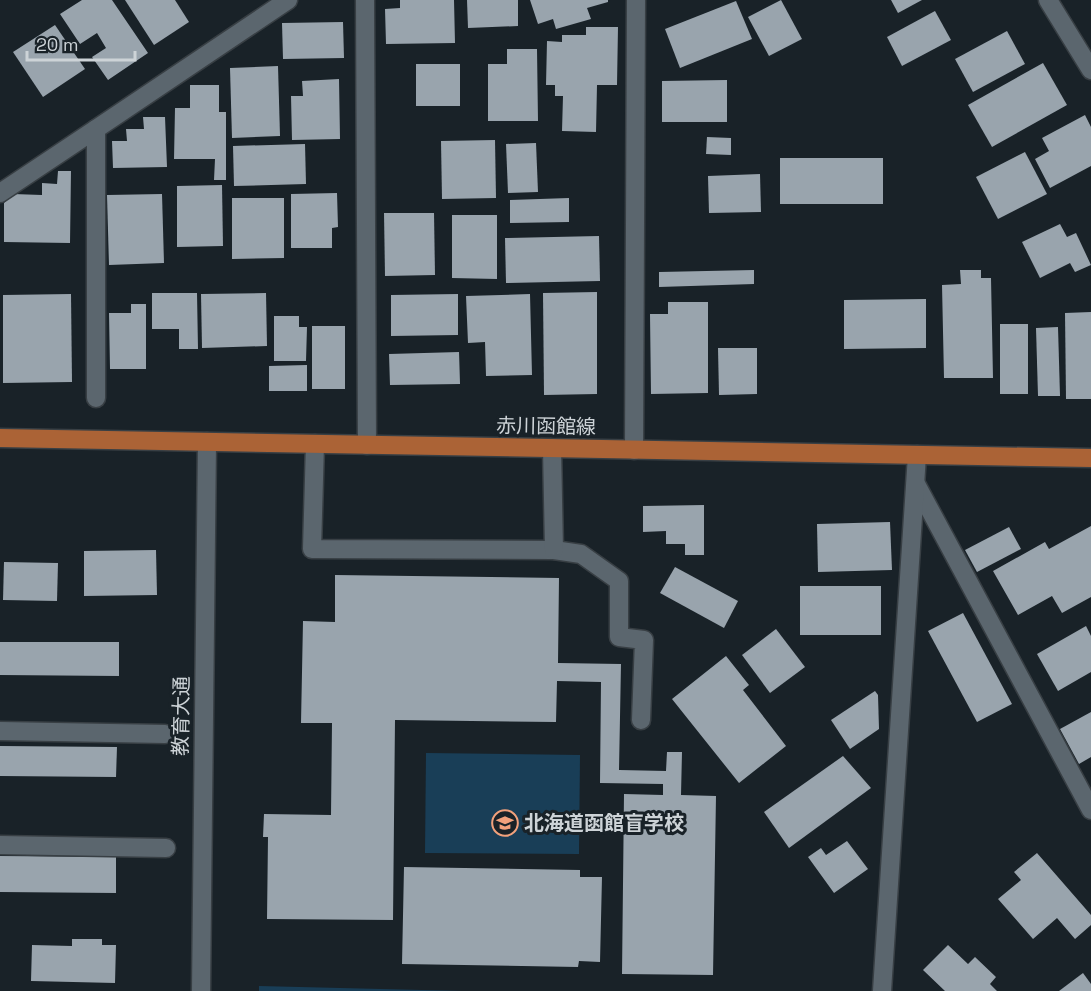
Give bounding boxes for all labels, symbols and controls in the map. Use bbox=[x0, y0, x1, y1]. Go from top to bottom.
scale bar bbox=[27, 24, 135, 62]
text: 20 m bbox=[36, 33, 79, 56]
street label: 赤川函館線 bbox=[496, 412, 596, 440]
street label: 教育大通 bbox=[167, 676, 195, 756]
school or university icon: 北海道函館盲学校 bbox=[490, 808, 520, 838]
place label: 北海道函館盲学校 bbox=[524, 810, 684, 836]

